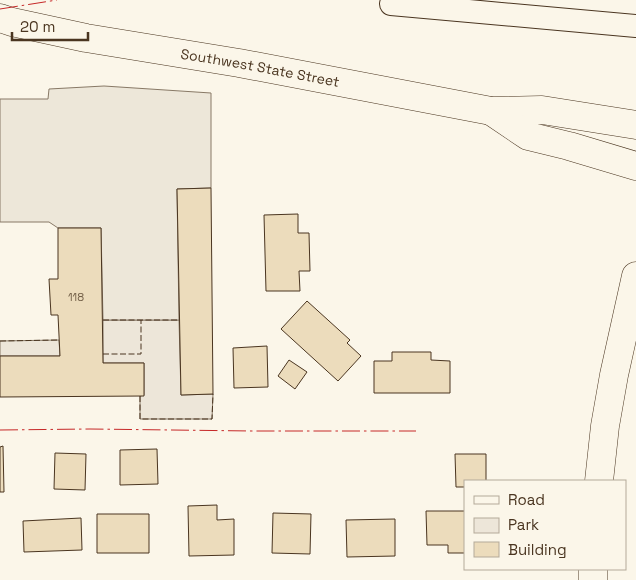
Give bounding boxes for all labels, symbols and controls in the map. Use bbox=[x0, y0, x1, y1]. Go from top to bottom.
scale bar bbox=[12, 10, 89, 42]
text: 20 m bbox=[20, 17, 55, 36]
street label: Southwest State Street bbox=[179, 45, 341, 91]
house number: 118 bbox=[68, 290, 84, 304]
legend bbox=[464, 480, 626, 570]
text: Road bbox=[508, 490, 545, 509]
text: Park bbox=[508, 515, 539, 534]
text: Building bbox=[508, 540, 567, 559]

